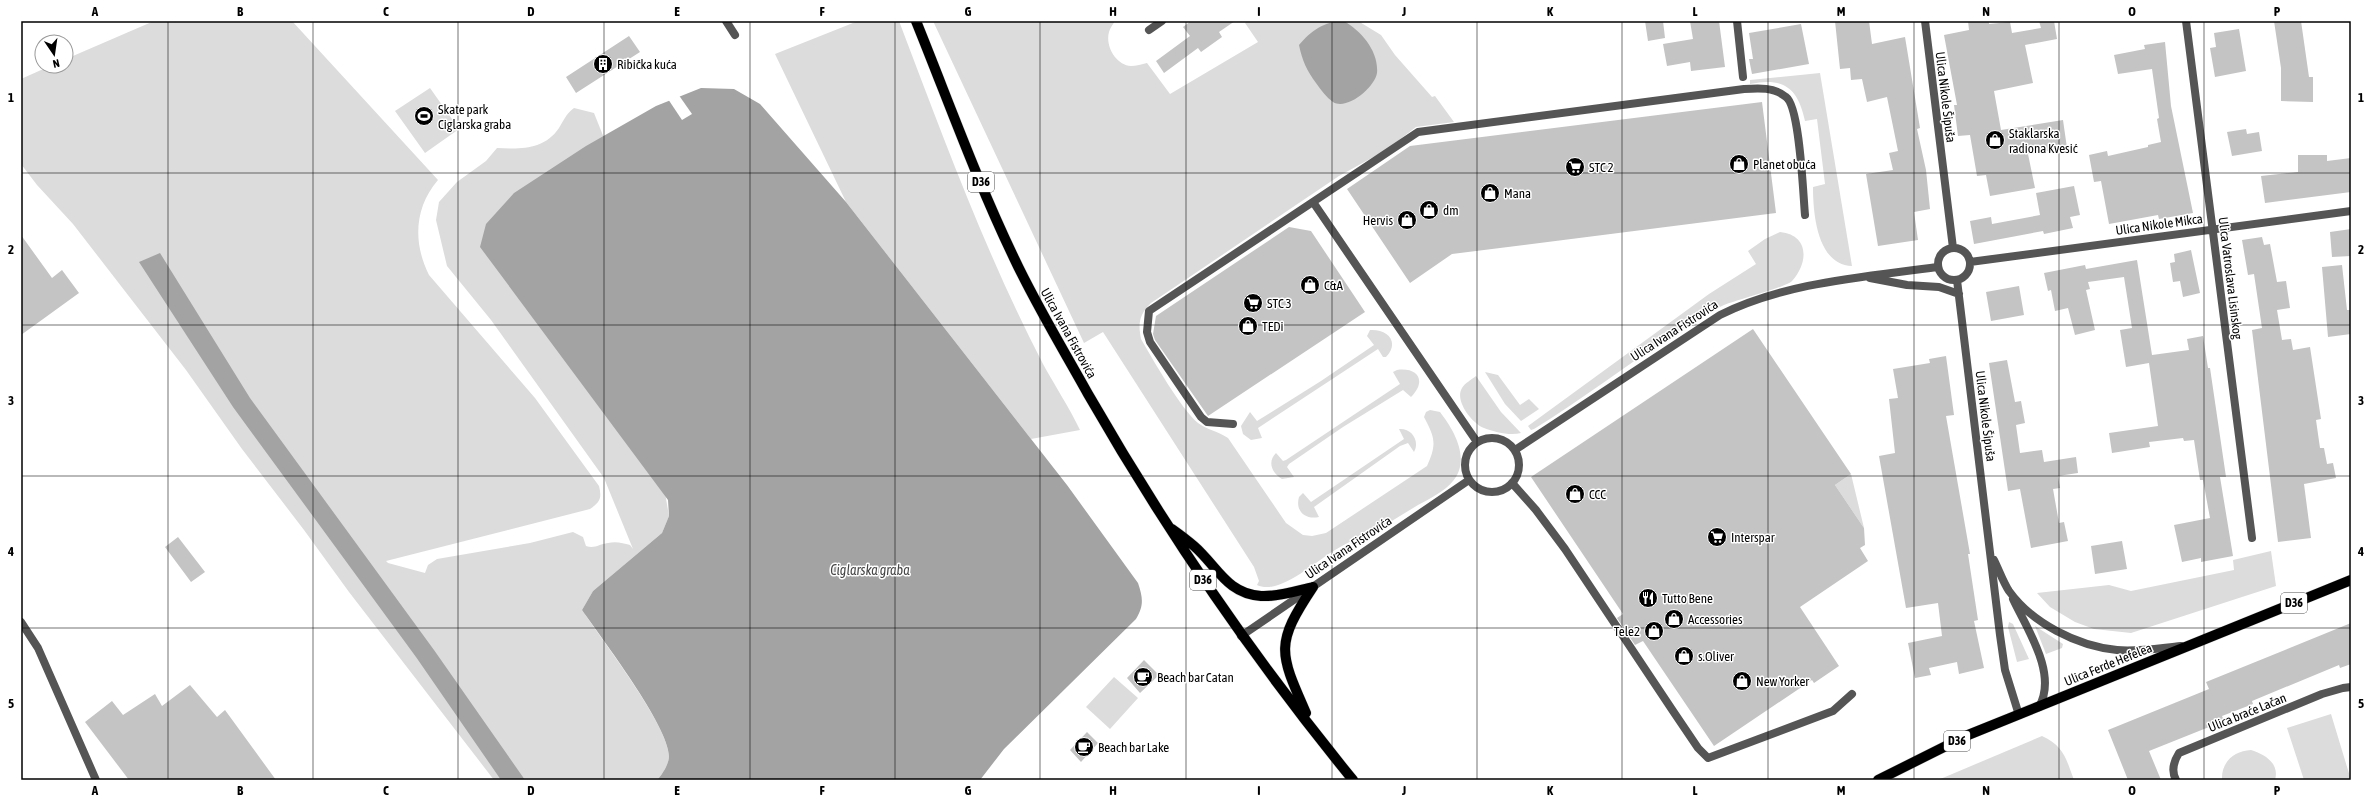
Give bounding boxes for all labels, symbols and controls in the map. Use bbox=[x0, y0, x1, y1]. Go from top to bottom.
text: A bbox=[91, 4, 99, 19]
text: B bbox=[237, 4, 244, 19]
text: C bbox=[383, 4, 389, 19]
text: D bbox=[527, 4, 535, 19]
text: E bbox=[674, 4, 680, 19]
text: F bbox=[819, 4, 825, 19]
text: G bbox=[965, 4, 972, 19]
text: H bbox=[1109, 4, 1117, 19]
text: I bbox=[1257, 4, 1261, 19]
text: J bbox=[1401, 4, 1406, 19]
text: K bbox=[1547, 4, 1554, 19]
text: L bbox=[1692, 4, 1698, 19]
text: M bbox=[1837, 4, 1846, 19]
text: N bbox=[1982, 4, 1990, 19]
text: O bbox=[2128, 4, 2136, 19]
text: P bbox=[2274, 4, 2281, 19]
north arrow bbox=[34, 34, 74, 74]
street label: Ulica Nikole Šipuša bbox=[1932, 51, 1959, 143]
building icon: Ribička kuća bbox=[592, 53, 614, 75]
text: N bbox=[52, 57, 61, 70]
place label: Ribička kuća bbox=[617, 57, 677, 72]
text: 1 bbox=[8, 90, 14, 105]
text: 1 bbox=[2358, 90, 2364, 105]
place label: Skate park Ciglarska graba bbox=[438, 102, 511, 132]
sports icon: Skate park Ciglarska graba bbox=[413, 105, 435, 127]
place label: Staklarska radiona Kvesić bbox=[2009, 126, 2078, 156]
shop icon: Staklarska radiona Kvesić bbox=[1984, 129, 2006, 151]
shop icon: Planet obuća bbox=[1728, 153, 1750, 175]
supermarket icon: STC 2 bbox=[1564, 156, 1586, 178]
place label: Planet obuća bbox=[1753, 157, 1816, 172]
place label: STC 2 bbox=[1589, 160, 1614, 175]
road number: D36 bbox=[968, 172, 994, 192]
shop icon: Mana bbox=[1479, 182, 1501, 204]
place label: Mana bbox=[1504, 186, 1531, 201]
shop icon: dm bbox=[1418, 199, 1440, 221]
place label: dm bbox=[1443, 203, 1459, 218]
shop icon: Hervis bbox=[1396, 209, 1418, 231]
street label: Ulica Nikole Mikca bbox=[2114, 211, 2204, 238]
place label: Hervis bbox=[1363, 213, 1393, 228]
street label: Ulica Vatroslava Lisinskog bbox=[2216, 216, 2246, 341]
text: 2 bbox=[8, 242, 14, 257]
text: 2 bbox=[2358, 242, 2364, 257]
shop icon: C&A bbox=[1299, 274, 1321, 296]
place label: C&A bbox=[1324, 278, 1344, 293]
street label: Ulica Ivana Fistrovića bbox=[1038, 285, 1100, 381]
supermarket icon: STC 3 bbox=[1242, 292, 1264, 314]
place label: STC 3 bbox=[1267, 296, 1292, 311]
street label: Ulica Ivana Fistrovića bbox=[1628, 297, 1721, 364]
shop icon: TEDi bbox=[1237, 315, 1259, 337]
place label: TEDi bbox=[1262, 319, 1284, 334]
street label: Ulica Nikole Šipuša bbox=[1972, 370, 1999, 462]
text: 3 bbox=[8, 393, 14, 408]
text: 3 bbox=[2358, 393, 2364, 408]
shop icon: CCC bbox=[1564, 483, 1586, 505]
place label: CCC bbox=[1589, 487, 1606, 502]
street label: Ulica Ivana Fistrovića bbox=[1302, 513, 1394, 582]
supermarket icon: Interspar bbox=[1706, 526, 1728, 548]
place label: Interspar bbox=[1731, 530, 1775, 545]
text: 4 bbox=[7, 544, 14, 559]
text: 4 bbox=[2357, 544, 2364, 559]
water label: Ciglarska graba bbox=[830, 562, 910, 578]
road number: D36 bbox=[1190, 570, 1216, 590]
restaurant icon: Tutto Bene bbox=[1637, 587, 1659, 609]
place label: Tutto Bene bbox=[1662, 591, 1713, 606]
road number: D36 bbox=[2281, 593, 2307, 613]
shop icon: Accessories bbox=[1663, 608, 1685, 630]
place label: Accessories bbox=[1688, 612, 1743, 627]
shop icon: Tele2 bbox=[1643, 620, 1665, 642]
place label: Tele2 bbox=[1614, 624, 1640, 639]
street label: Ulica Ferde Hefelea bbox=[2062, 640, 2154, 689]
shop icon: s.Oliver bbox=[1673, 645, 1695, 667]
place label: s.Oliver bbox=[1698, 649, 1734, 664]
cafe icon: Beach bar Catan bbox=[1132, 666, 1154, 688]
place label: Beach bar Catan bbox=[1157, 670, 1234, 685]
shop icon: New Yorker bbox=[1731, 670, 1753, 692]
place label: New Yorker bbox=[1756, 674, 1809, 689]
street label: Ulica braće Lačan bbox=[2206, 690, 2289, 735]
text: 5 bbox=[8, 696, 14, 711]
text: 5 bbox=[2358, 696, 2364, 711]
road number: D36 bbox=[1944, 731, 1970, 751]
cafe icon: Beach bar Lake bbox=[1073, 736, 1095, 758]
place label: Beach bar Lake bbox=[1098, 740, 1169, 755]
text: A bbox=[91, 783, 99, 798]
text: B bbox=[237, 783, 244, 798]
text: C bbox=[383, 783, 389, 798]
text: D bbox=[527, 783, 535, 798]
text: E bbox=[674, 783, 680, 798]
text: F bbox=[819, 783, 825, 798]
text: G bbox=[965, 783, 972, 798]
text: H bbox=[1109, 783, 1117, 798]
text: I bbox=[1257, 783, 1261, 798]
text: J bbox=[1401, 783, 1406, 798]
text: K bbox=[1547, 783, 1554, 798]
text: L bbox=[1692, 783, 1698, 798]
text: M bbox=[1837, 783, 1846, 798]
text: N bbox=[1982, 783, 1990, 798]
text: O bbox=[2128, 783, 2136, 798]
text: P bbox=[2274, 783, 2281, 798]

